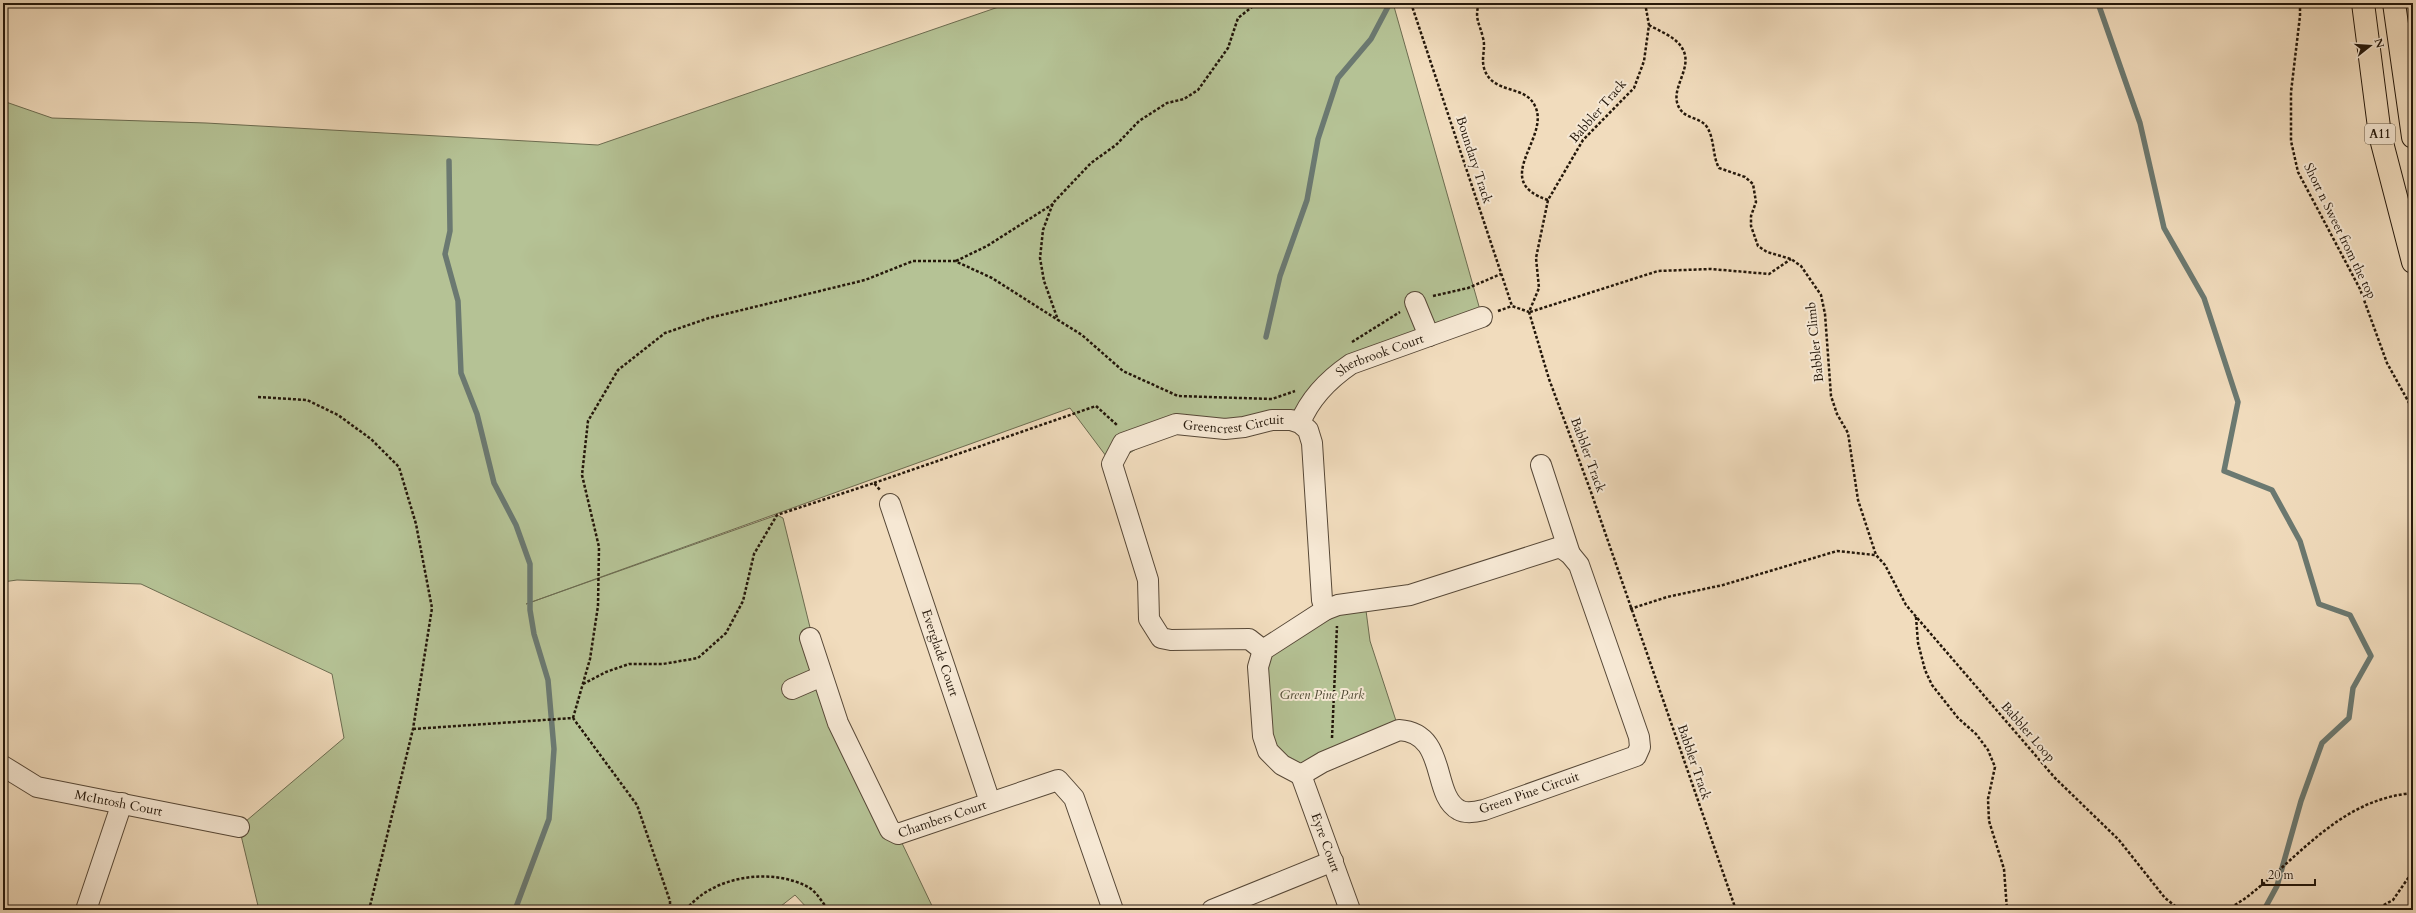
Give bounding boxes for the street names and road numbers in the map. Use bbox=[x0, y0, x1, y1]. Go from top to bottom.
street label: Babbler Track bbox=[1565, 75, 1631, 147]
street label: Boundary Track bbox=[1451, 114, 1497, 206]
road number: A11 bbox=[2365, 124, 2395, 144]
street label: Short n Sweet from the top bbox=[2299, 160, 2381, 302]
street label: Babbler Climb bbox=[1802, 301, 1828, 383]
street label: Sherbrook Court bbox=[1332, 330, 1426, 381]
street label: Greencrest Circuit bbox=[1182, 411, 1284, 438]
street label: Babbler Track bbox=[1566, 415, 1610, 495]
street label: Everglade Court bbox=[917, 607, 963, 699]
street label: Babbler Loop bbox=[1997, 698, 2059, 766]
street label: Babbler Track bbox=[1673, 722, 1715, 802]
street label: Green Pine Circuit bbox=[1476, 767, 1582, 819]
street label: McIntosh Court bbox=[73, 786, 164, 821]
street label: Chambers Court bbox=[896, 796, 989, 842]
street label: Eyre Court bbox=[1307, 810, 1345, 875]

